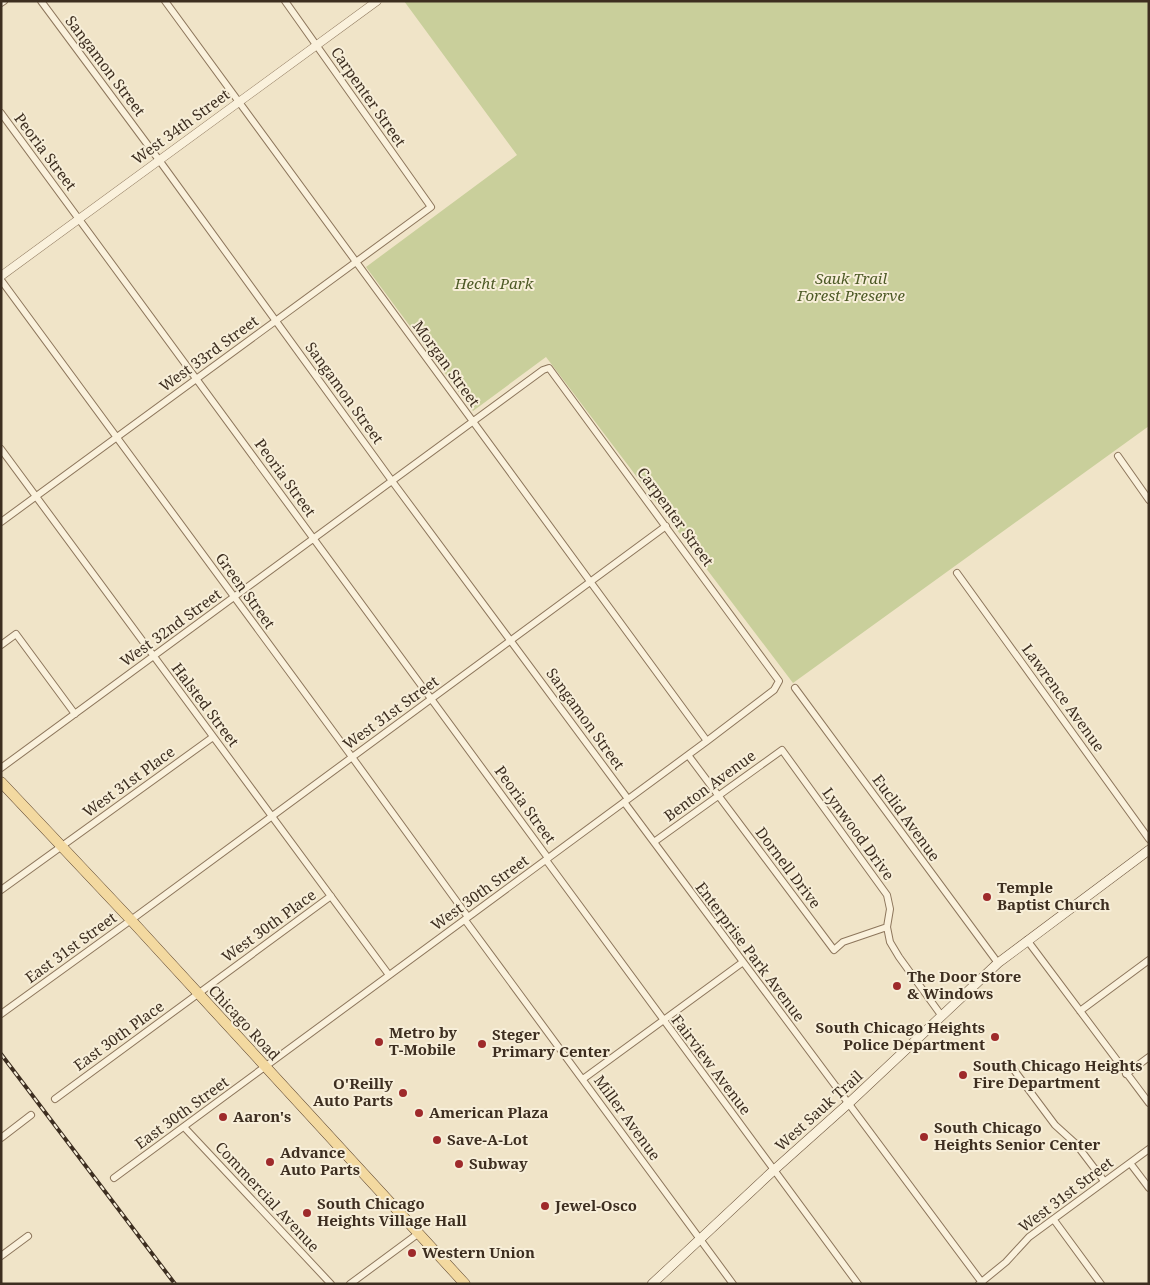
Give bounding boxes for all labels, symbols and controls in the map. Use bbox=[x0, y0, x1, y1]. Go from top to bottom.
street label: Sangamon Street bbox=[61, 11, 150, 120]
street label: Carpenter Street bbox=[327, 42, 411, 150]
street label: West 34th Street bbox=[128, 84, 233, 168]
street label: Peoria Street bbox=[10, 109, 81, 194]
park label: Sauk Trail Forest Preserve bbox=[796, 268, 905, 305]
park label: Hecht Park bbox=[454, 273, 534, 293]
street label: West 33rd Street bbox=[155, 311, 262, 396]
street label: Morgan Street bbox=[409, 316, 485, 410]
street label: Sangamon Street bbox=[301, 338, 388, 447]
street label: Peoria Street bbox=[251, 434, 321, 520]
street label: Carpenter Street bbox=[633, 463, 719, 570]
street label: Green Street bbox=[211, 548, 280, 632]
street label: West 32nd Street bbox=[116, 584, 225, 671]
street label: Lawrence Avenue bbox=[1018, 640, 1110, 755]
street label: Halsted Street bbox=[168, 658, 244, 750]
street label: Sangamon Street bbox=[542, 664, 629, 773]
street label: West 31st Street bbox=[339, 671, 442, 754]
street label: West 31st Place bbox=[78, 741, 178, 821]
street label: Benton Avenue bbox=[660, 745, 759, 825]
street label: Peoria Street bbox=[491, 761, 561, 847]
street label: Euclid Avenue bbox=[869, 770, 945, 865]
street label: Lynwood Drive bbox=[818, 783, 899, 884]
street label: Dornell Drive bbox=[752, 823, 826, 912]
street label: West 30th Street bbox=[427, 850, 532, 934]
street label: Enterprise Park Avenue bbox=[692, 877, 810, 1025]
place label: Temple Baptist Church bbox=[997, 877, 1110, 914]
street label: West 30th Place bbox=[217, 884, 320, 966]
marker: Temple Baptist Church bbox=[981, 891, 993, 903]
street label: East 31st Street bbox=[21, 907, 120, 987]
place label: The Door Store & Windows bbox=[907, 966, 1021, 1003]
street label: Chicago Road bbox=[205, 980, 285, 1064]
marker: The Door Store & Windows bbox=[891, 980, 903, 992]
street label: East 30th Place bbox=[69, 996, 167, 1075]
street label: Fairview Avenue bbox=[668, 1010, 756, 1119]
place label: South Chicago Heights Police Department bbox=[816, 1017, 985, 1054]
place label: Metro by T-Mobile bbox=[389, 1022, 457, 1059]
place label: Steger Primary Center bbox=[492, 1024, 610, 1061]
marker: South Chicago Heights Police Department bbox=[989, 1031, 1001, 1043]
marker: Metro by T-Mobile bbox=[373, 1036, 385, 1048]
marker: Steger Primary Center bbox=[476, 1038, 488, 1050]
place label: South Chicago Heights Fire Department bbox=[973, 1055, 1142, 1092]
street label: West Sauk Trail bbox=[770, 1065, 867, 1155]
marker: South Chicago Heights Fire Department bbox=[957, 1069, 969, 1081]
street label: East 30th Street bbox=[131, 1071, 232, 1153]
street label: Miller Avenue bbox=[590, 1071, 666, 1164]
place label: O'Reilly Auto Parts bbox=[313, 1073, 393, 1110]
marker: O'Reilly Auto Parts bbox=[397, 1087, 409, 1099]
place label: American Plaza bbox=[429, 1102, 548, 1122]
place label: Aaron's bbox=[233, 1106, 291, 1126]
marker: American Plaza bbox=[413, 1107, 425, 1119]
marker: Aaron's bbox=[217, 1111, 229, 1123]
place label: South Chicago Heights Senior Center bbox=[934, 1117, 1101, 1154]
place label: Save-A-Lot bbox=[447, 1129, 528, 1149]
marker: South Chicago Heights Senior Center bbox=[918, 1131, 930, 1143]
marker: Save-A-Lot bbox=[431, 1134, 443, 1146]
street label: Commercial Avenue bbox=[211, 1137, 324, 1256]
place label: Advance Auto Parts bbox=[280, 1142, 360, 1179]
street label: West 31st Street bbox=[1014, 1152, 1117, 1236]
place label: Subway bbox=[469, 1153, 528, 1173]
marker: Advance Auto Parts bbox=[264, 1156, 276, 1168]
marker: Subway bbox=[453, 1158, 465, 1170]
place label: South Chicago Heights Village Hall bbox=[317, 1193, 467, 1230]
place label: Jewel-Osco bbox=[554, 1195, 637, 1215]
marker: Jewel-Osco bbox=[539, 1200, 551, 1212]
marker: South Chicago Heights Village Hall bbox=[301, 1207, 313, 1219]
place label: Western Union bbox=[422, 1242, 535, 1262]
marker: Western Union bbox=[406, 1247, 418, 1259]

